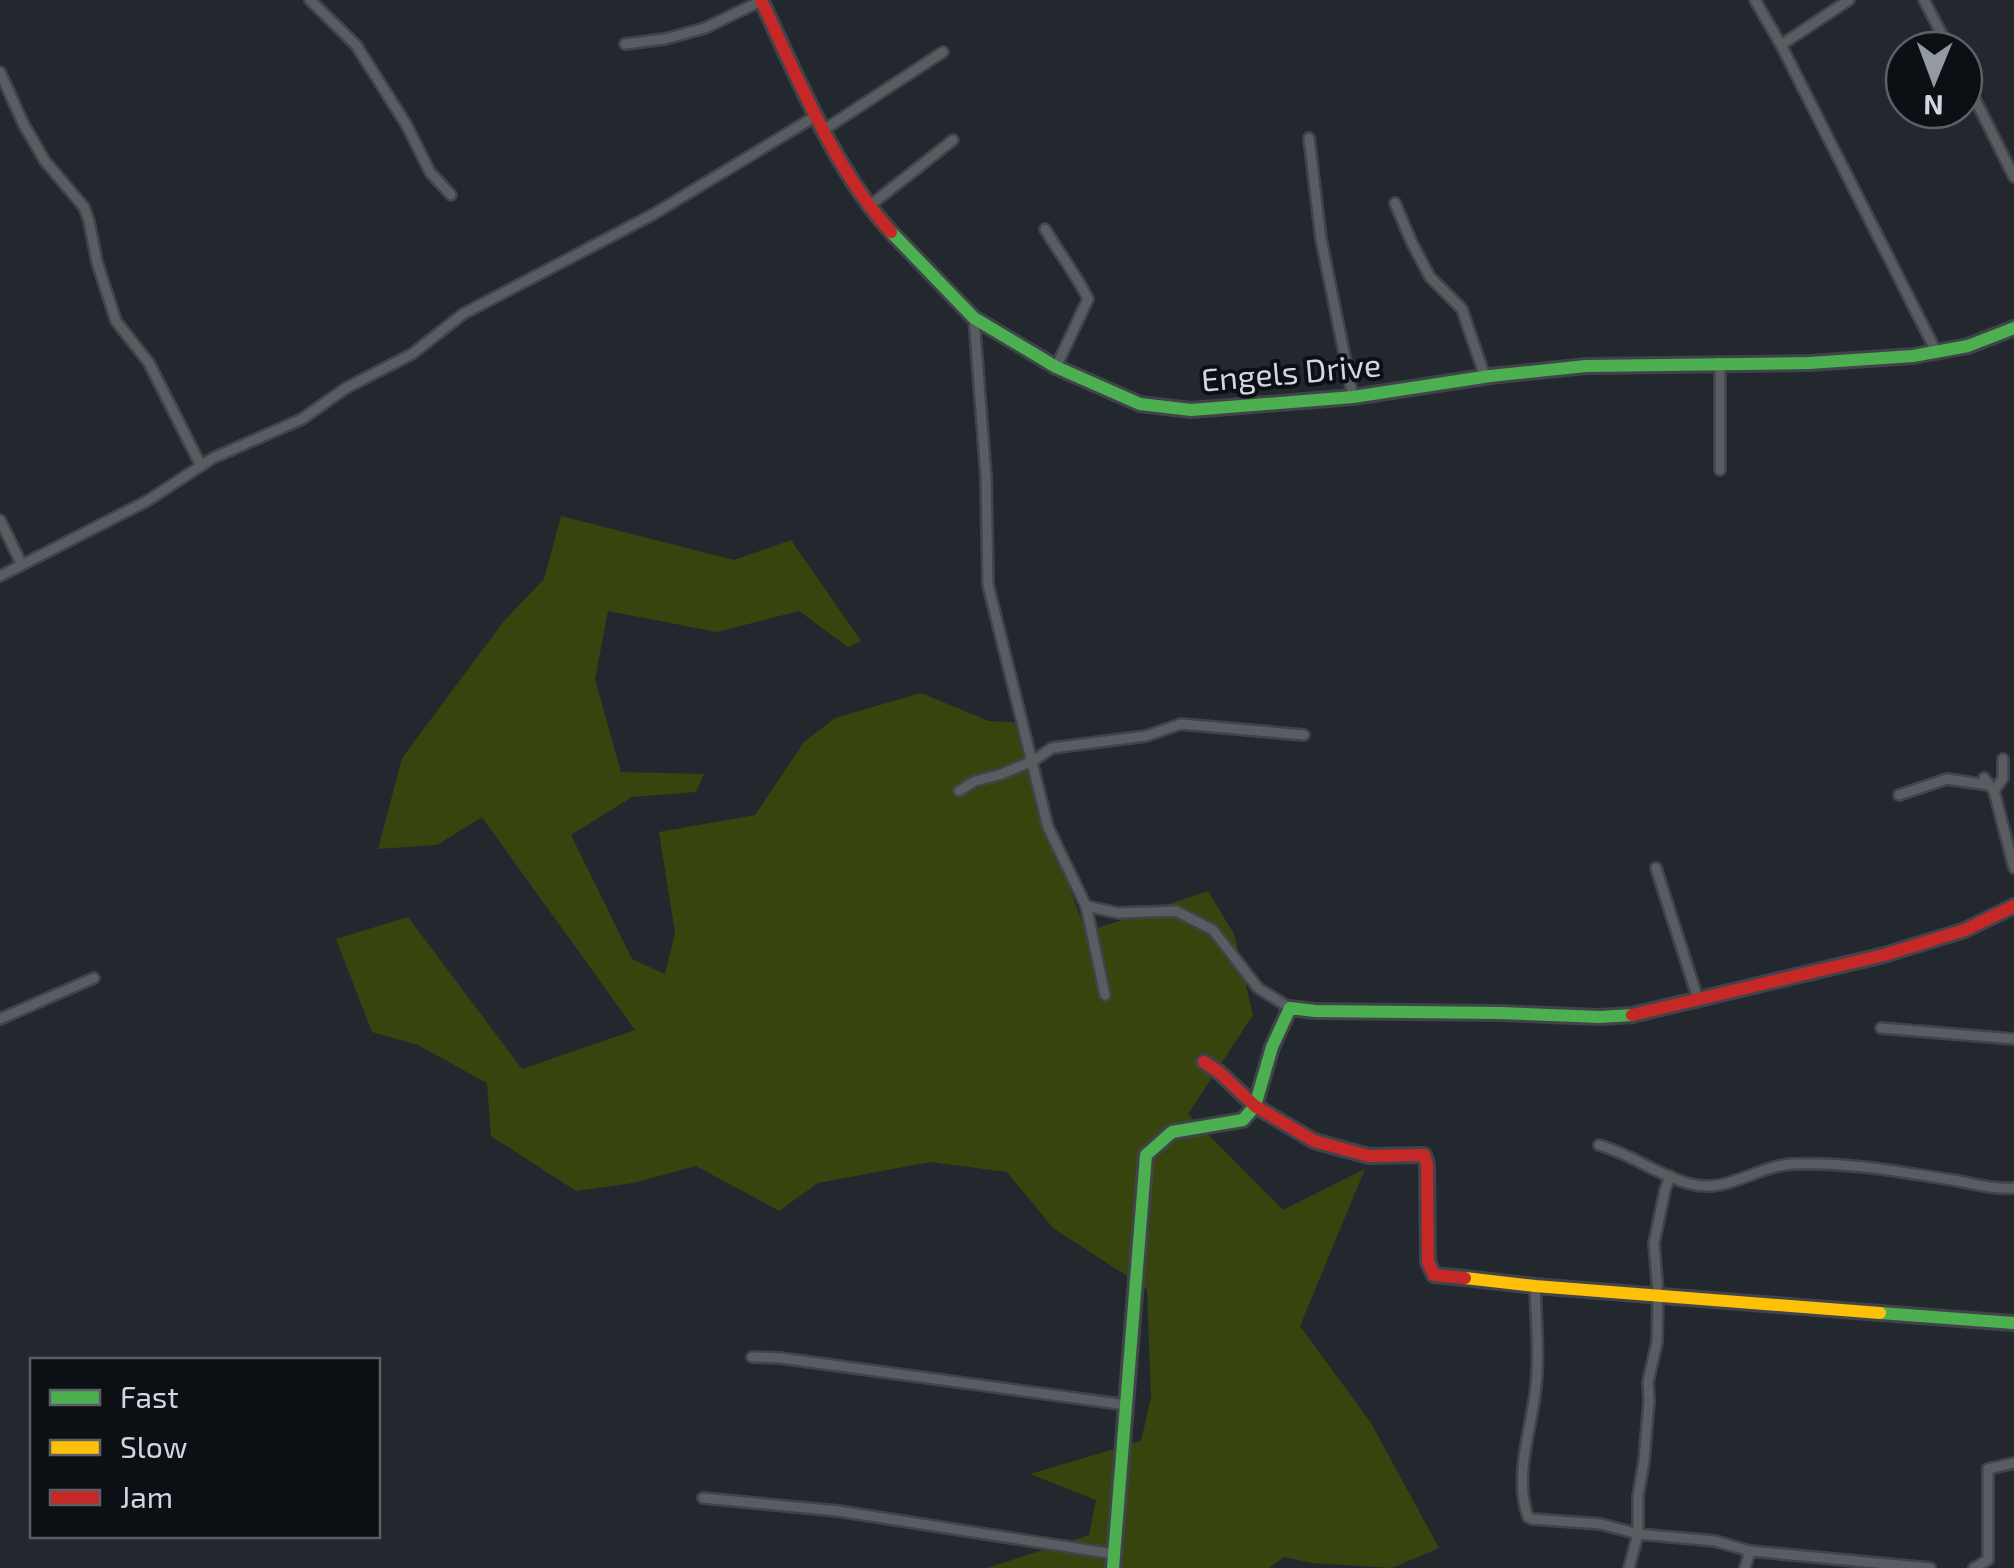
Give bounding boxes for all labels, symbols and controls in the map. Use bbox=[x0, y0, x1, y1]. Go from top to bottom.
north arrow bbox=[1884, 30, 1984, 130]
text: N bbox=[1923, 89, 1944, 123]
street label: Engels Drive bbox=[1199, 344, 1382, 398]
legend bbox=[30, 1358, 380, 1538]
text: Fast bbox=[120, 1378, 179, 1414]
text: Slow bbox=[120, 1428, 187, 1464]
text: Jam bbox=[120, 1478, 173, 1514]

